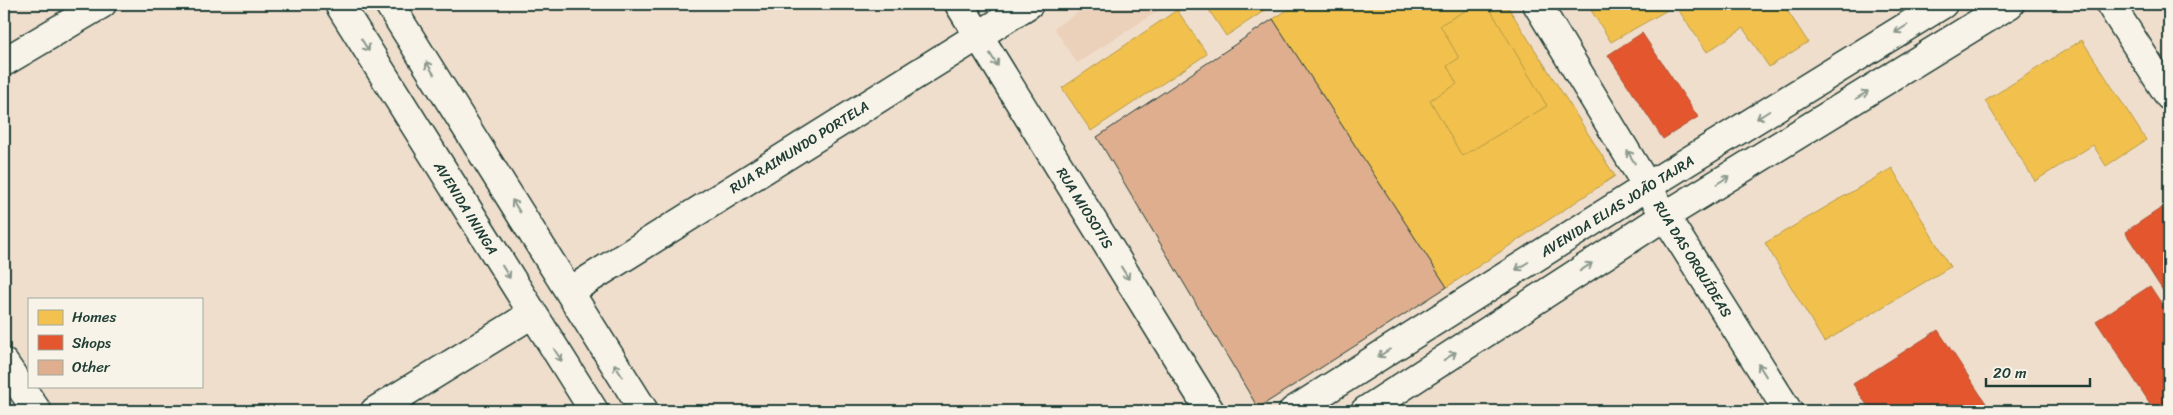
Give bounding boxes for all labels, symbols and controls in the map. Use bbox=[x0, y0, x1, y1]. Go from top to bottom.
one-way arrow bbox=[1895, 25, 1909, 35]
one-way arrow bbox=[361, 38, 371, 52]
one-way arrow bbox=[989, 53, 999, 67]
one-way arrow bbox=[424, 61, 435, 75]
one-way arrow bbox=[1854, 90, 1868, 100]
street label: RUA RAIMUNDO PORTELA bbox=[725, 94, 874, 201]
one-way arrow bbox=[1757, 111, 1771, 121]
street label: AVENIDA ELIAS JOÃO TAJRA bbox=[1534, 149, 1699, 265]
one-way arrow bbox=[1625, 151, 1635, 165]
street label: AVENIDA ININGA bbox=[426, 156, 504, 260]
street label: RUA MIOSOTIS bbox=[1049, 162, 1120, 254]
one-way arrow bbox=[1716, 175, 1730, 185]
street label: RUA DAS ORQUÍDEAS bbox=[1647, 196, 1739, 323]
one-way arrow bbox=[511, 199, 521, 213]
one-way arrow bbox=[1515, 262, 1529, 272]
one-way arrow bbox=[1579, 262, 1593, 272]
one-way arrow bbox=[502, 265, 512, 279]
one-way arrow bbox=[1120, 266, 1131, 280]
legend bbox=[28, 298, 202, 388]
text: Homes bbox=[72, 304, 116, 330]
text: Shops bbox=[72, 330, 112, 356]
one-way arrow bbox=[553, 347, 563, 361]
one-way arrow bbox=[1378, 349, 1392, 359]
one-way arrow bbox=[1443, 351, 1457, 361]
text: Other bbox=[72, 354, 111, 380]
scale bar bbox=[1986, 355, 2089, 387]
text: 20 m bbox=[1993, 360, 2027, 386]
one-way arrow bbox=[613, 363, 623, 377]
one-way arrow bbox=[1757, 363, 1767, 377]

